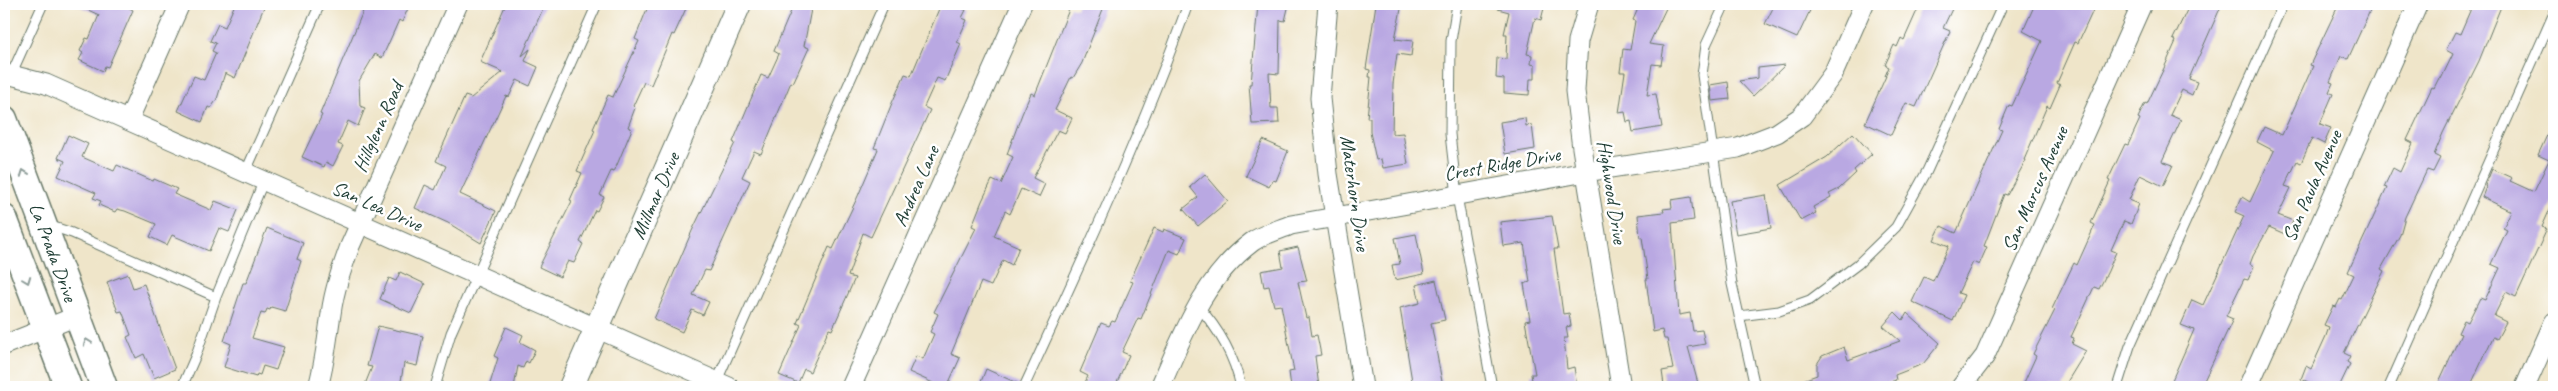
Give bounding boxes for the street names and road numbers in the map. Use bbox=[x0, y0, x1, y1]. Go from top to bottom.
street label: Hillglenn Road bbox=[347, 75, 410, 176]
street label: San Marcus Avenue bbox=[1996, 121, 2074, 255]
street label: San Paula Avenue bbox=[2276, 125, 2348, 245]
street label: Materhorn Drive bbox=[1335, 134, 1376, 254]
street label: Highwood Drive bbox=[1592, 139, 1633, 247]
street label: Andrea Lane bbox=[887, 141, 945, 230]
street label: Crest Ridge Drive bbox=[1442, 141, 1563, 186]
street label: Millmar Drive bbox=[625, 147, 685, 243]
street label: San Lea Drive bbox=[328, 175, 427, 238]
street label: La Prada Drive bbox=[24, 199, 84, 306]

